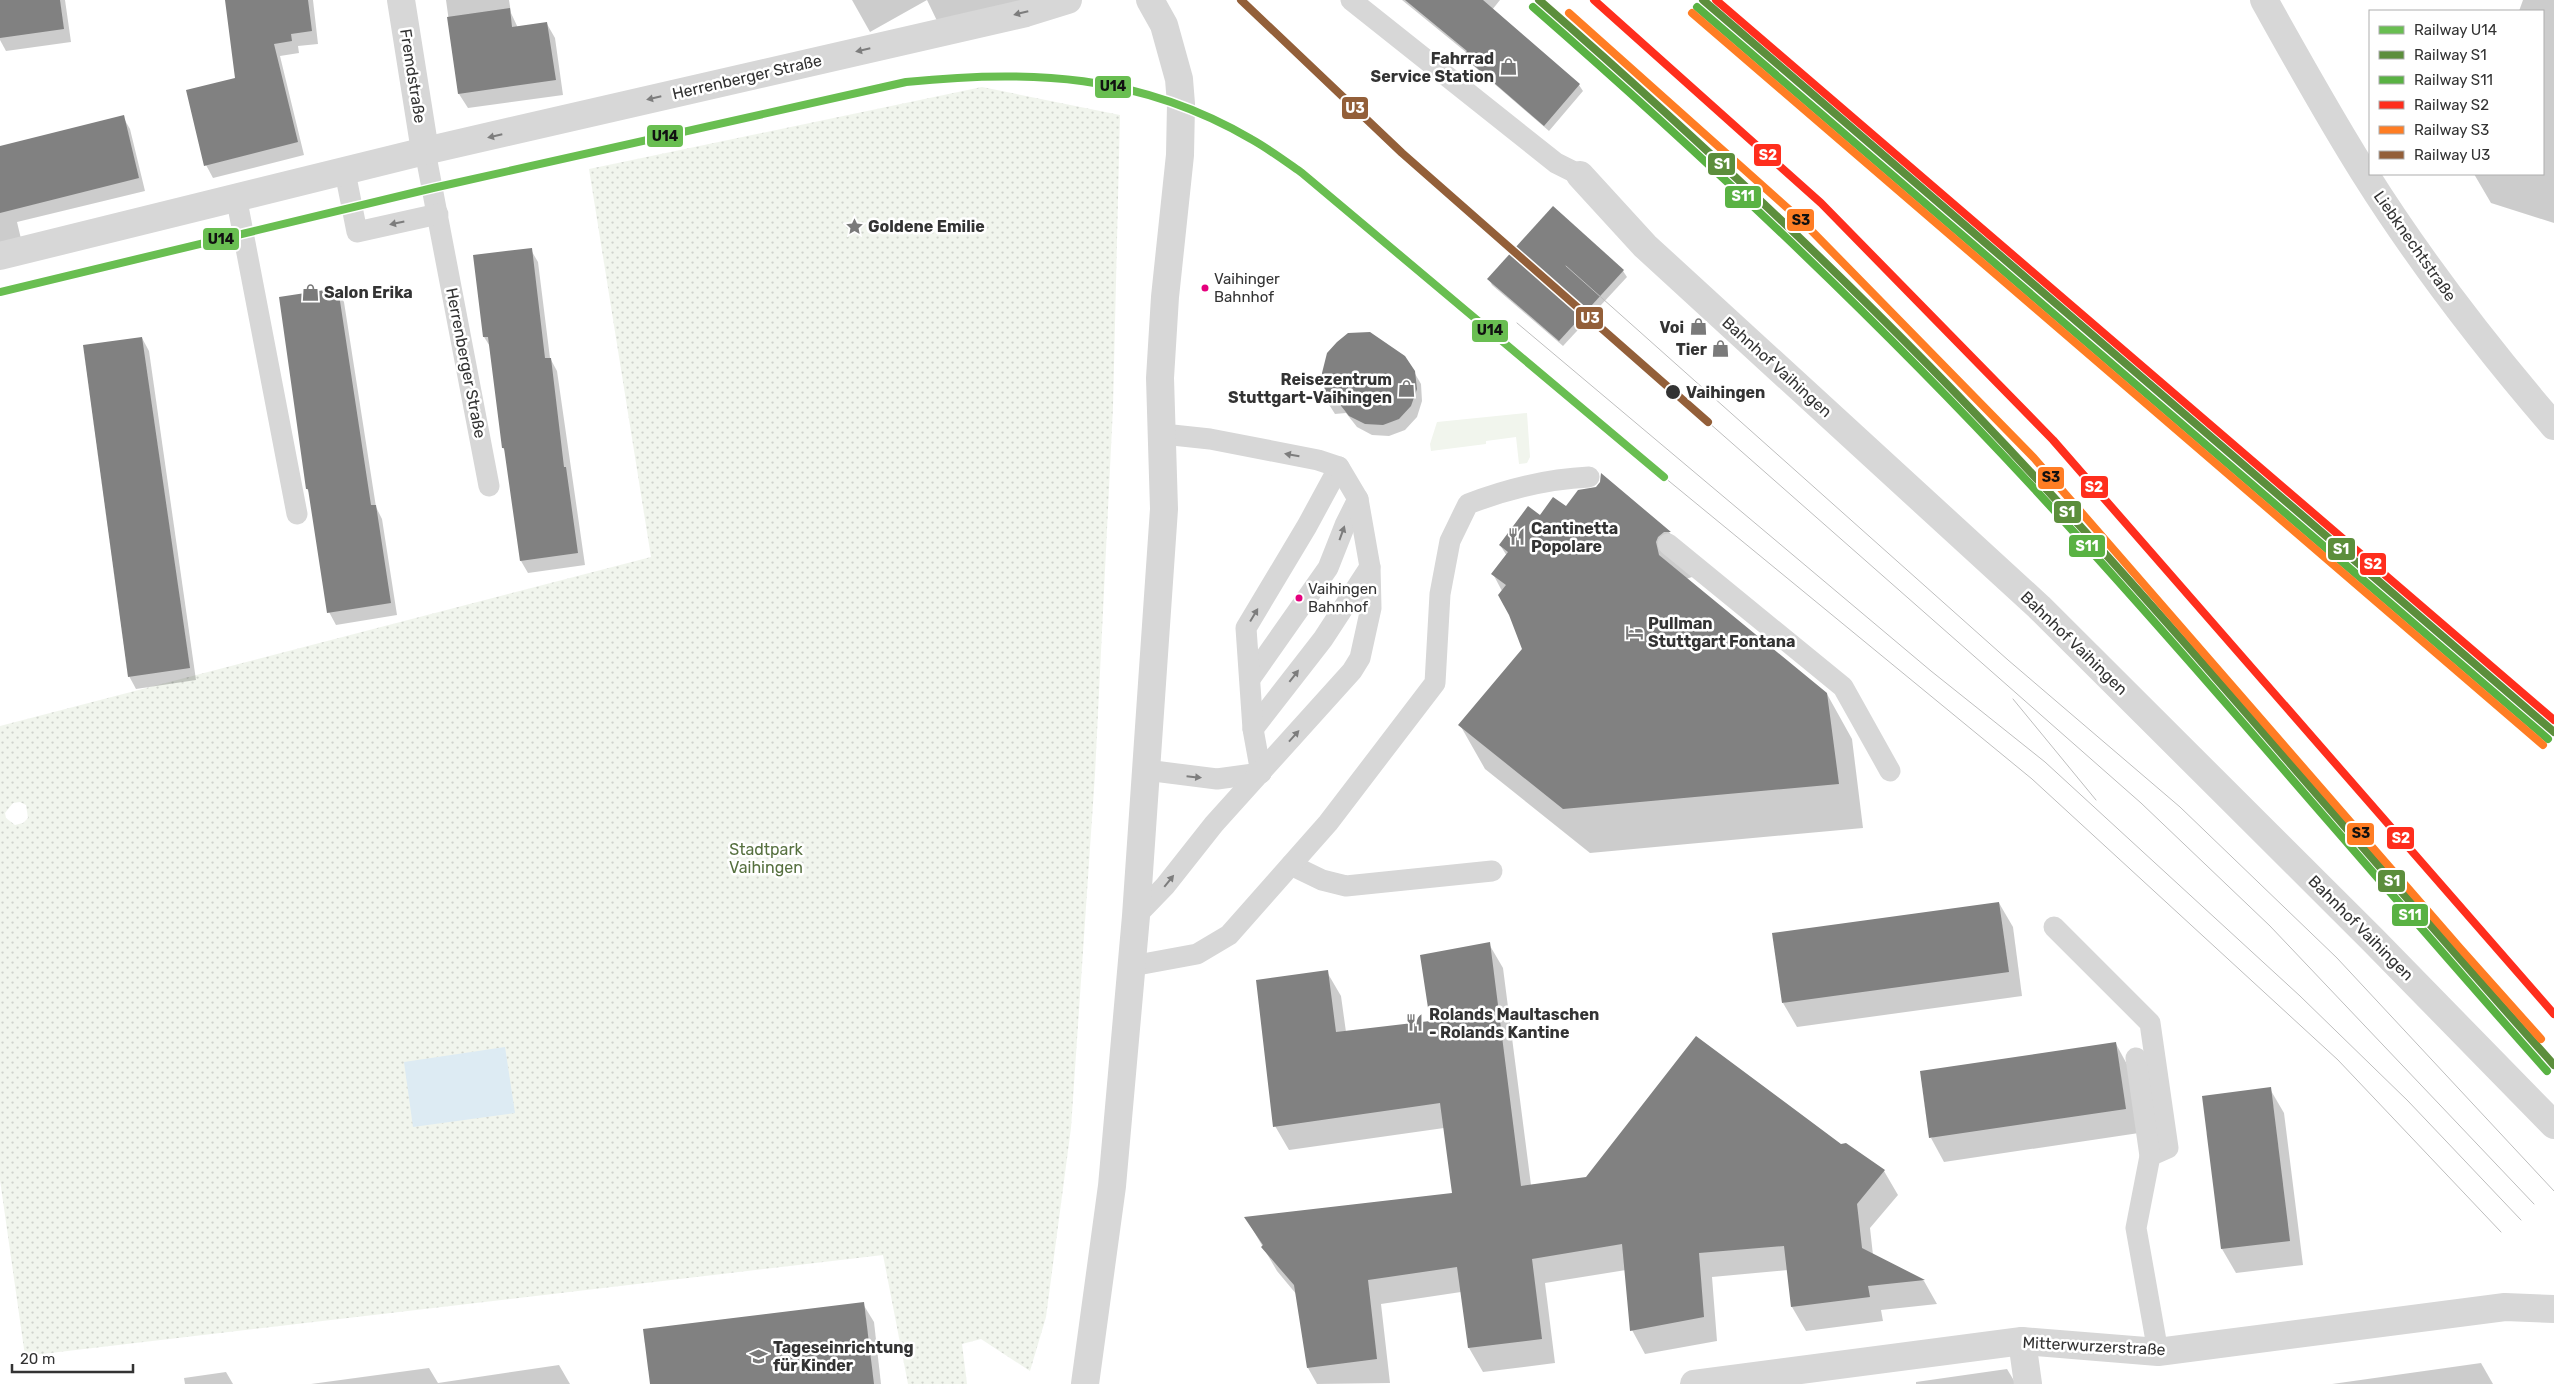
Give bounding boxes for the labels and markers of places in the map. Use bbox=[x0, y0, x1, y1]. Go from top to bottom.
place label: Fahrrad Service Station bbox=[1371, 49, 1494, 86]
shop icon: Fahrrad Service Station bbox=[1498, 57, 1518, 77]
place icon: Goldene Emilie bbox=[844, 216, 864, 236]
place label: Goldene Emilie bbox=[868, 217, 985, 236]
place label: Vaihinger Bahnhof bbox=[1214, 270, 1280, 306]
shop icon: Salon Erika bbox=[300, 282, 320, 302]
place label: Salon Erika bbox=[324, 283, 413, 302]
marker: Vaihinger Bahnhof bbox=[1200, 283, 1210, 293]
shop icon: Voi bbox=[1688, 317, 1708, 337]
place label: Voi bbox=[1659, 318, 1684, 337]
shop icon: Tier bbox=[1711, 339, 1731, 359]
place label: Tier bbox=[1676, 340, 1708, 359]
place label: Reisezentrum Stuttgart-Vaihingen bbox=[1228, 370, 1392, 407]
shop icon: Reisezentrum Stuttgart-Vaihingen bbox=[1396, 378, 1416, 398]
place label: Vaihingen bbox=[1686, 382, 1765, 402]
marker: Vaihingen bbox=[1664, 383, 1682, 401]
place label: Cantinetta Popolare bbox=[1531, 519, 1618, 556]
restaurant icon: Cantinetta Popolare bbox=[1507, 527, 1527, 547]
place label: Vaihingen Bahnhof bbox=[1308, 580, 1377, 616]
marker: Vaihingen Bahnhof bbox=[1294, 593, 1304, 603]
place label: Pullman Stuttgart Fontana bbox=[1648, 614, 1795, 651]
hotel icon: Pullman Stuttgart Fontana bbox=[1624, 622, 1644, 642]
place label: Rolands Maultaschen - Rolands Kantine bbox=[1429, 1005, 1599, 1042]
restaurant icon: Rolands Maultaschen - Rolands Kantine bbox=[1405, 1013, 1425, 1033]
place label: Tageseinrichtung für Kinder bbox=[773, 1338, 914, 1375]
school or university icon: Tageseinrichtung für Kinder bbox=[749, 1346, 769, 1366]

